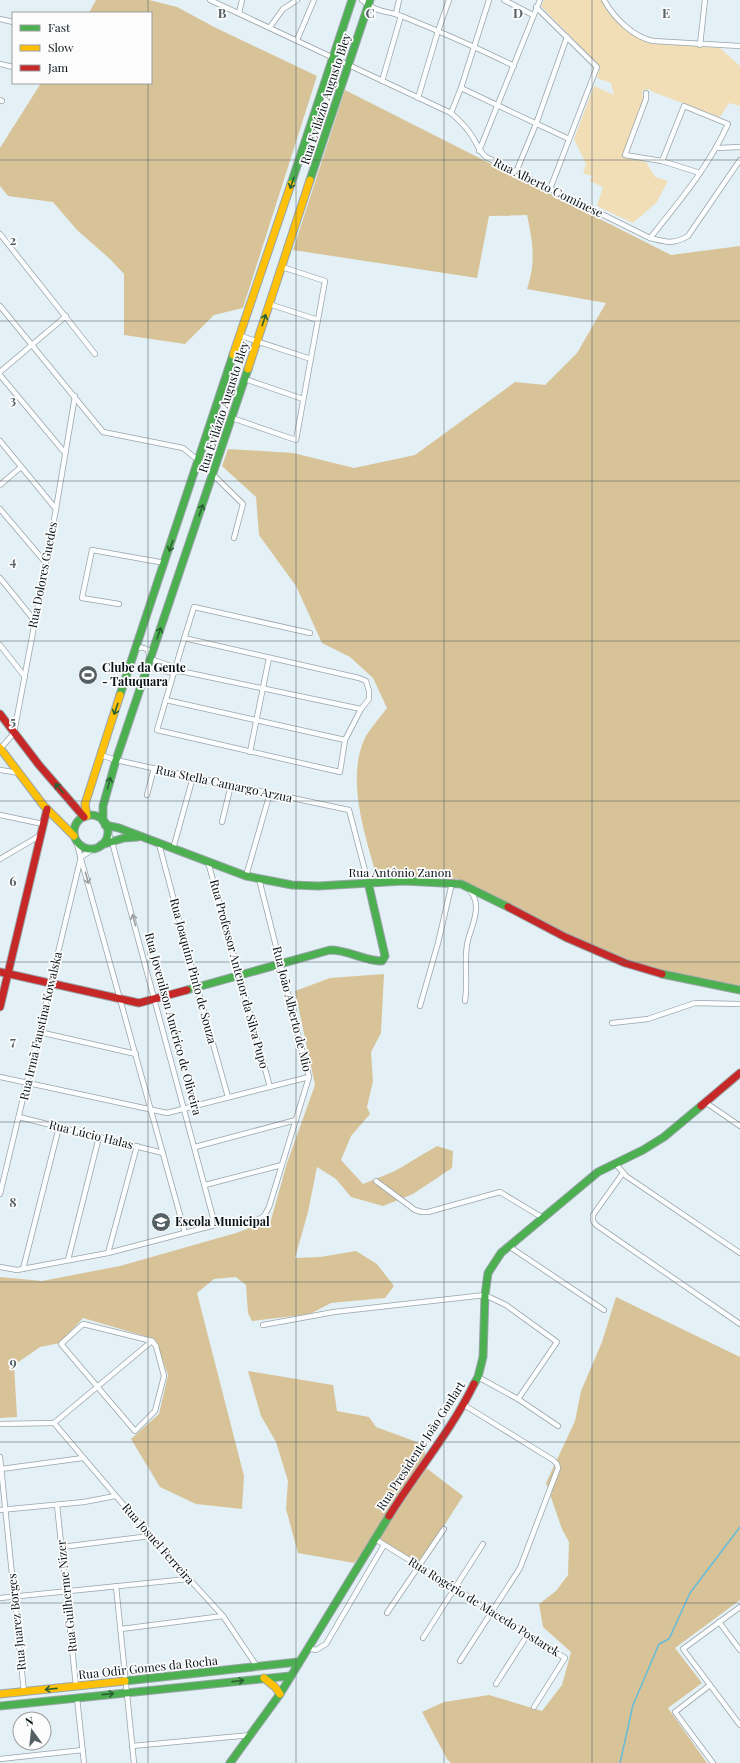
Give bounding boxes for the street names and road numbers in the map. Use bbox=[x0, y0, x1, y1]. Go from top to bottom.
street label: Rua Evilázio Augusto Bley bbox=[296, 31, 354, 166]
street label: Rua Alberto Cominese bbox=[491, 154, 606, 221]
street label: Rua Evilázio Augusto Bley bbox=[194, 339, 252, 474]
street label: Rua Dolores Guedes bbox=[24, 520, 60, 629]
street label: Rua Stella Camargo Arzua bbox=[154, 761, 294, 805]
street label: Rua Antônio Zanon bbox=[349, 864, 451, 880]
street label: Rua Professor Antenor da Silva Pupo bbox=[207, 877, 273, 1071]
street label: Rua Joaquim Pinto de Souza bbox=[167, 896, 221, 1045]
street label: Rua Jovenilson Américo de Oliveira bbox=[142, 931, 206, 1117]
street label: Rua João Alberto de Mio bbox=[270, 944, 316, 1073]
street label: Rua Irmã Faustina Kowalska bbox=[15, 950, 65, 1102]
street label: Rua Lúcio Halas bbox=[47, 1116, 135, 1152]
street label: Rua Presidente João Goulart bbox=[372, 1377, 468, 1513]
street label: Rua Josuel Ferreira bbox=[119, 1499, 198, 1587]
street label: Rua Guilherme Nizer bbox=[52, 1538, 80, 1653]
street label: Rua Rogério de Macedo Postarek bbox=[406, 1553, 564, 1660]
street label: Rua Juarez Borges bbox=[3, 1573, 29, 1671]
street label: Rua Odir Gomes da Rocha bbox=[77, 1652, 218, 1682]

